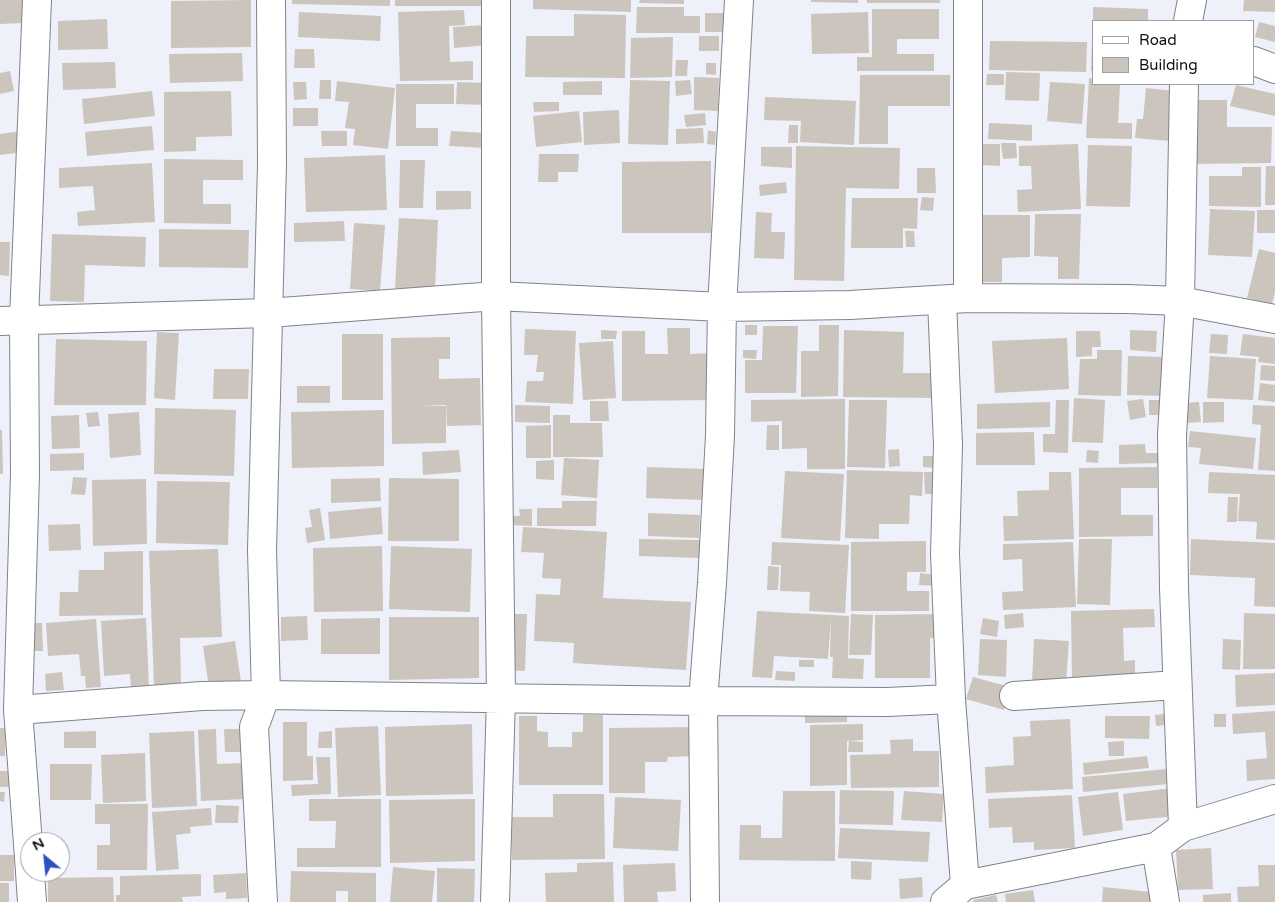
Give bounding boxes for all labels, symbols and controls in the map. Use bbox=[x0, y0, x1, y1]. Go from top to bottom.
legend bbox=[1092, 20, 1255, 85]
text: Road bbox=[1139, 31, 1177, 49]
text: Building bbox=[1139, 56, 1198, 74]
north arrow bbox=[20, 832, 70, 882]
text: N bbox=[29, 834, 47, 854]

